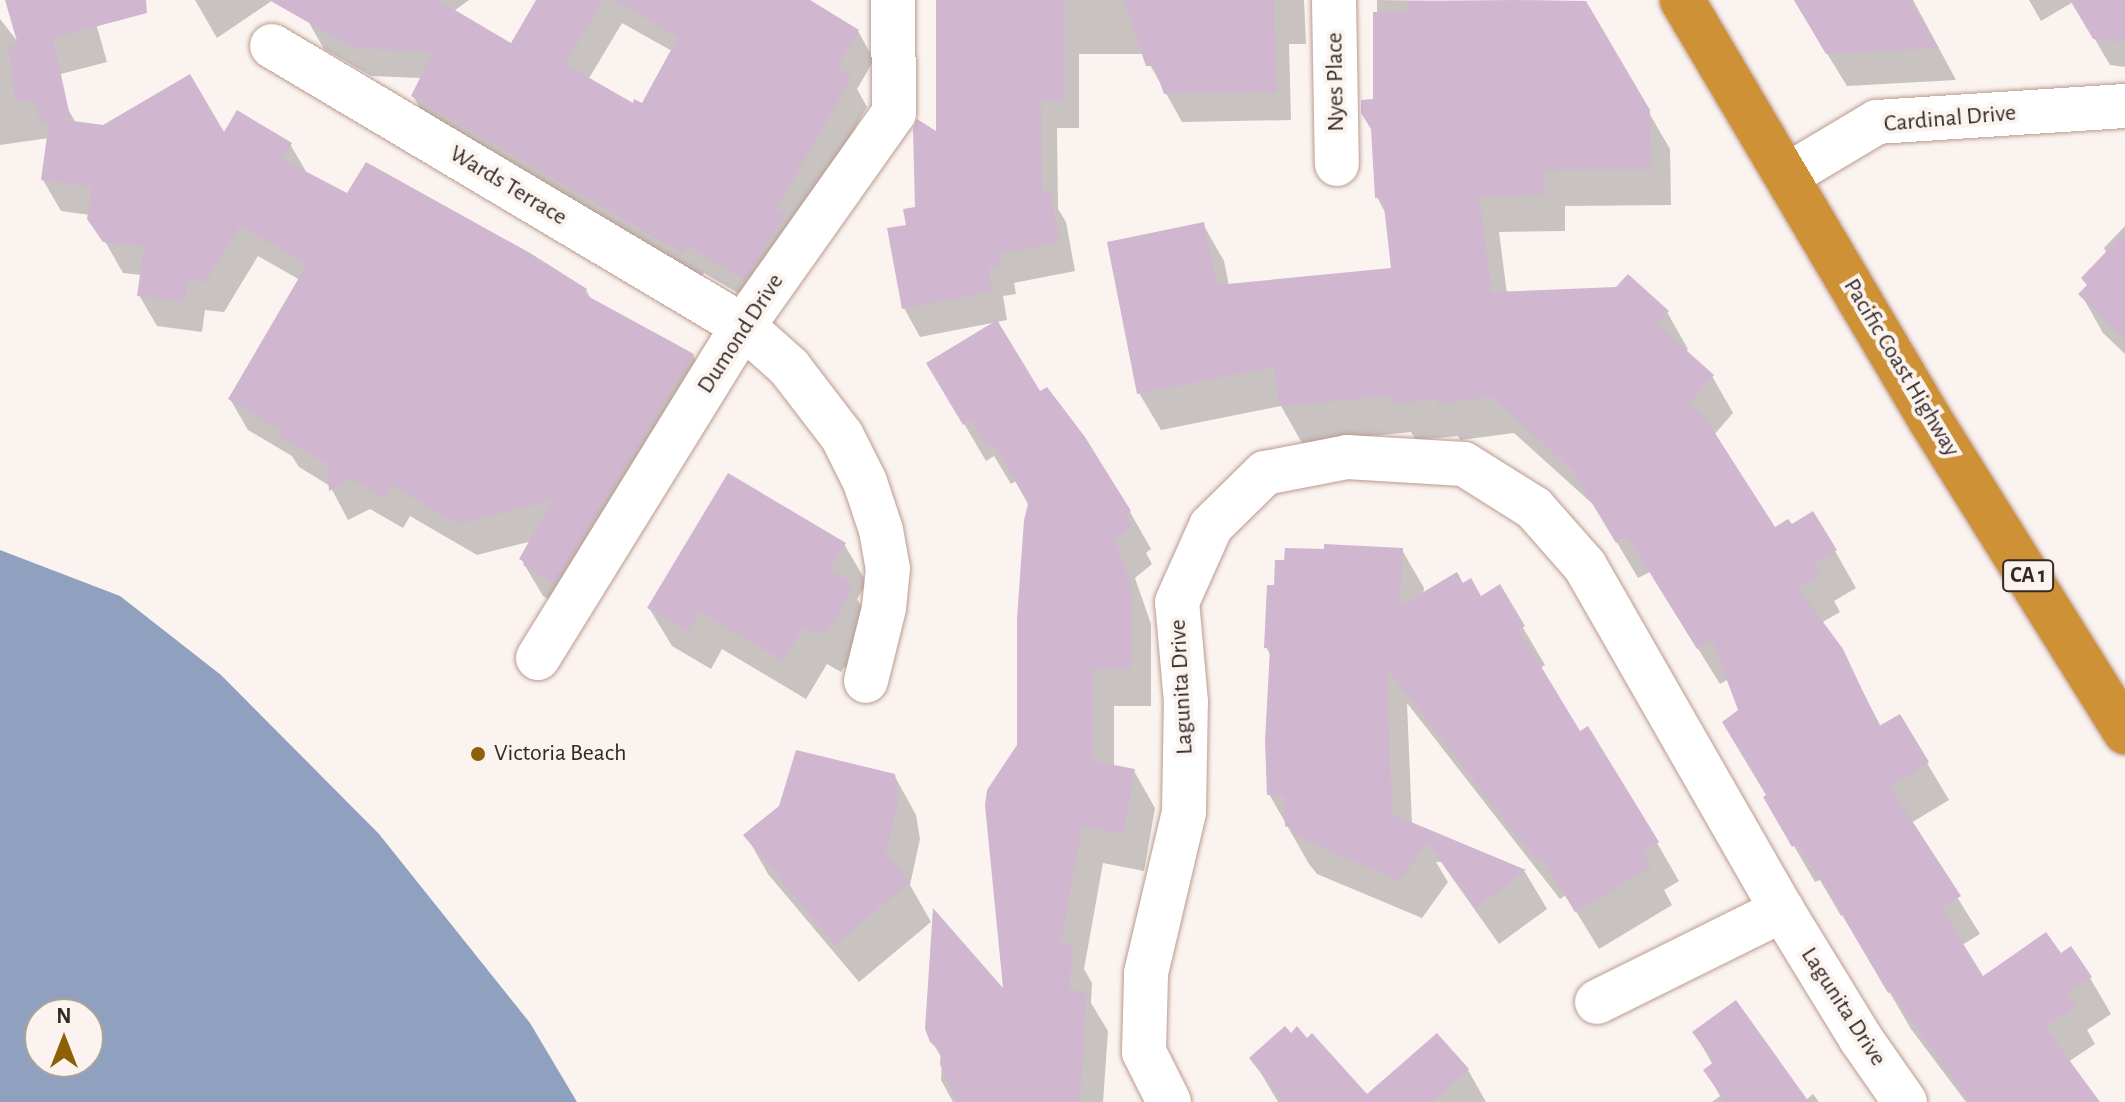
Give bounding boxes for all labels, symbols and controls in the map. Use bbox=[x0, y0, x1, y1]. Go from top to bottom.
street label: Nyes Place bbox=[1321, 32, 1351, 132]
street label: Cardinal Drive bbox=[1883, 99, 2017, 139]
street label: Wards Terrace bbox=[444, 140, 572, 232]
street label: Dumond Drive bbox=[692, 269, 790, 399]
street label: Pacific Coast Highway bbox=[1836, 274, 1966, 462]
road number: CA 1 bbox=[2002, 558, 2054, 594]
street label: Lagunita Drive bbox=[1164, 619, 1200, 755]
place label: Victoria Beach bbox=[494, 740, 627, 768]
marker: Victoria Beach bbox=[469, 745, 487, 763]
street label: Lagunita Drive bbox=[1794, 942, 1892, 1072]
north arrow bbox=[24, 998, 104, 1078]
text: N bbox=[56, 1005, 72, 1027]

